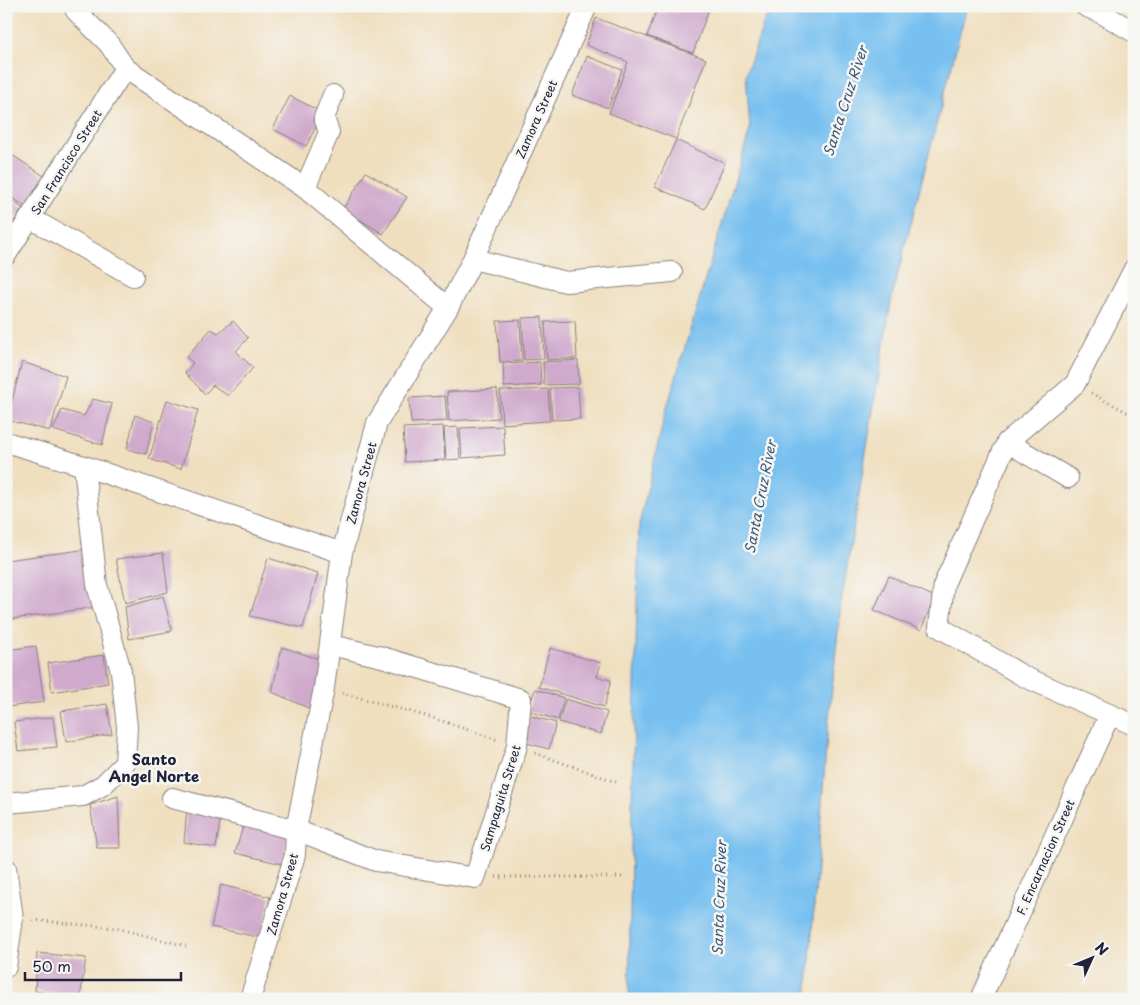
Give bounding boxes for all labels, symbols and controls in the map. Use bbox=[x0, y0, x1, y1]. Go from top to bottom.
water label: Santa Cruz River bbox=[817, 42, 873, 159]
street label: Zamora Street bbox=[511, 77, 561, 161]
street label: San Francisco Street bbox=[26, 106, 106, 218]
water label: Santa Cruz River bbox=[739, 437, 782, 555]
street label: Zamora Street bbox=[341, 440, 381, 526]
street label: Sampaguita Street bbox=[475, 742, 525, 853]
district label: Santo Angel Norte bbox=[109, 747, 199, 787]
street label: F. Encarnacion Street bbox=[1011, 796, 1079, 918]
water label: Santa Cruz River bbox=[707, 839, 732, 956]
street label: Zamora Street bbox=[262, 851, 302, 937]
north arrow bbox=[1068, 932, 1118, 982]
text: N bbox=[1090, 937, 1113, 960]
scale bar bbox=[25, 950, 181, 982]
text: 50 m bbox=[32, 954, 71, 977]

